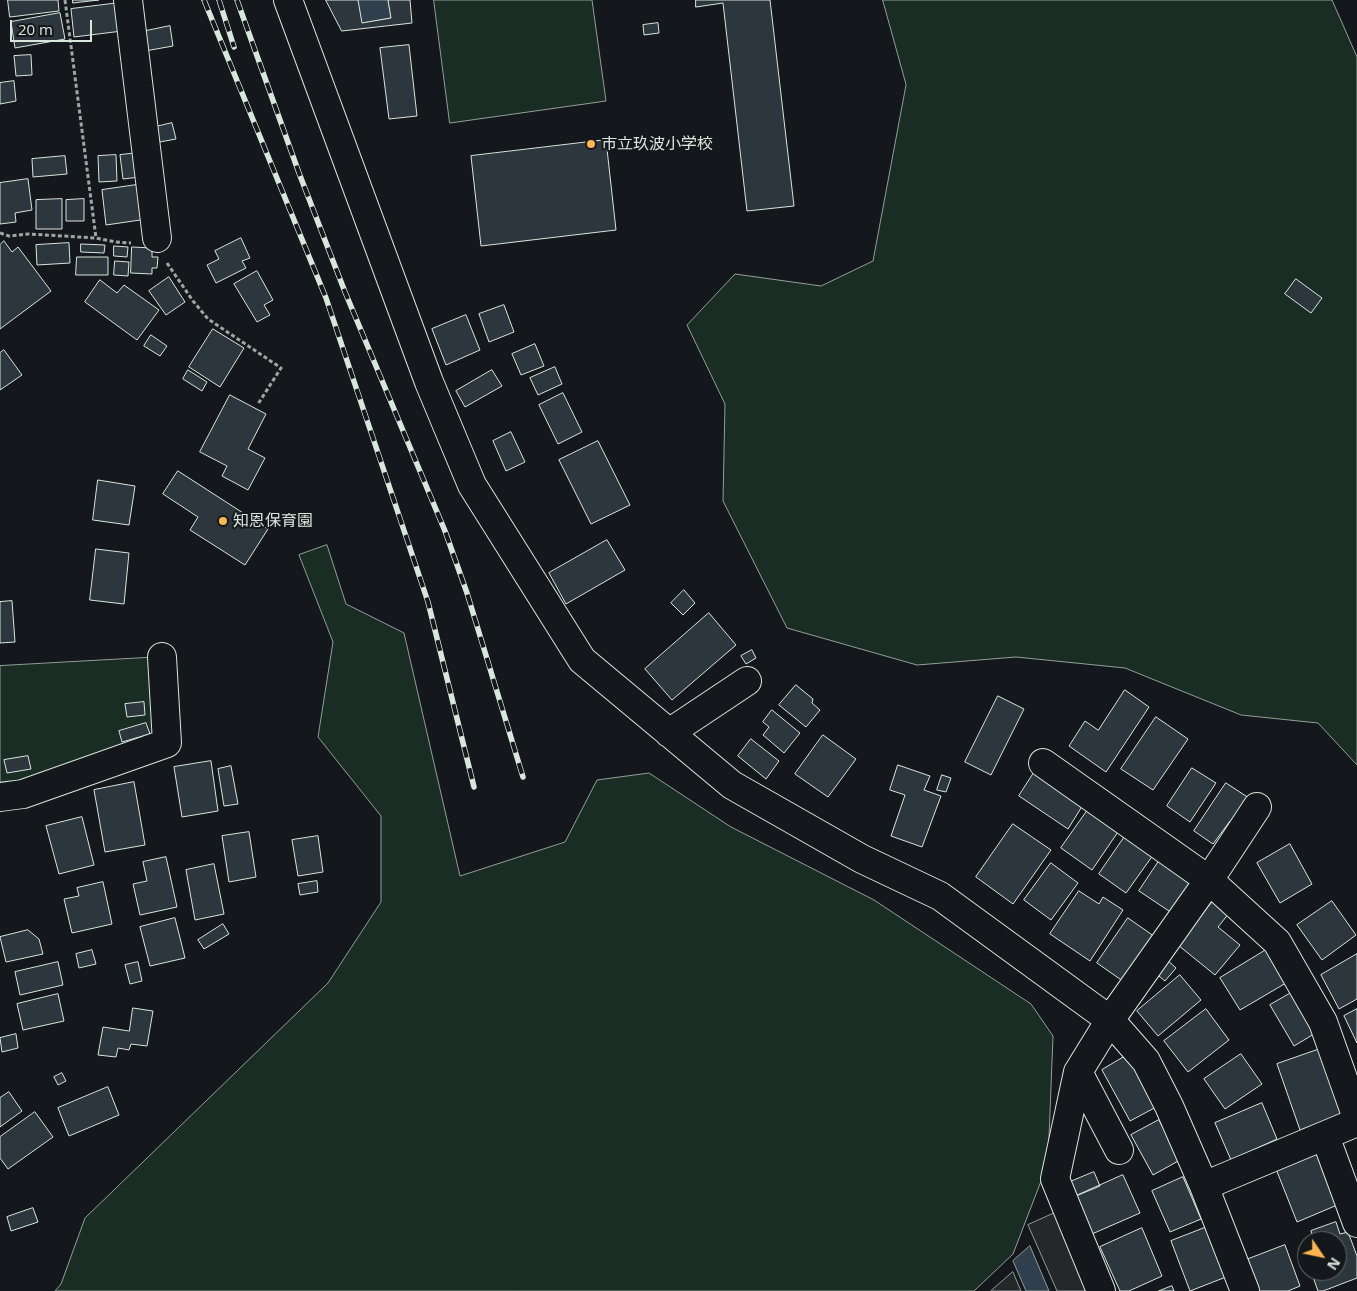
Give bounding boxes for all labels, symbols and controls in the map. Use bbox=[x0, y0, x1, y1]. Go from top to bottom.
scale bar bbox=[12, 10, 95, 42]
text: 20 m bbox=[18, 19, 53, 39]
place label: 市立玖波小学校 bbox=[601, 134, 713, 154]
marker: 市立玖波小学校 bbox=[585, 138, 597, 150]
place label: 知恩保育園 bbox=[233, 511, 313, 531]
marker: 知恩保育園 bbox=[217, 515, 229, 527]
north arrow bbox=[1297, 1231, 1347, 1281]
text: N bbox=[1323, 1254, 1345, 1274]

